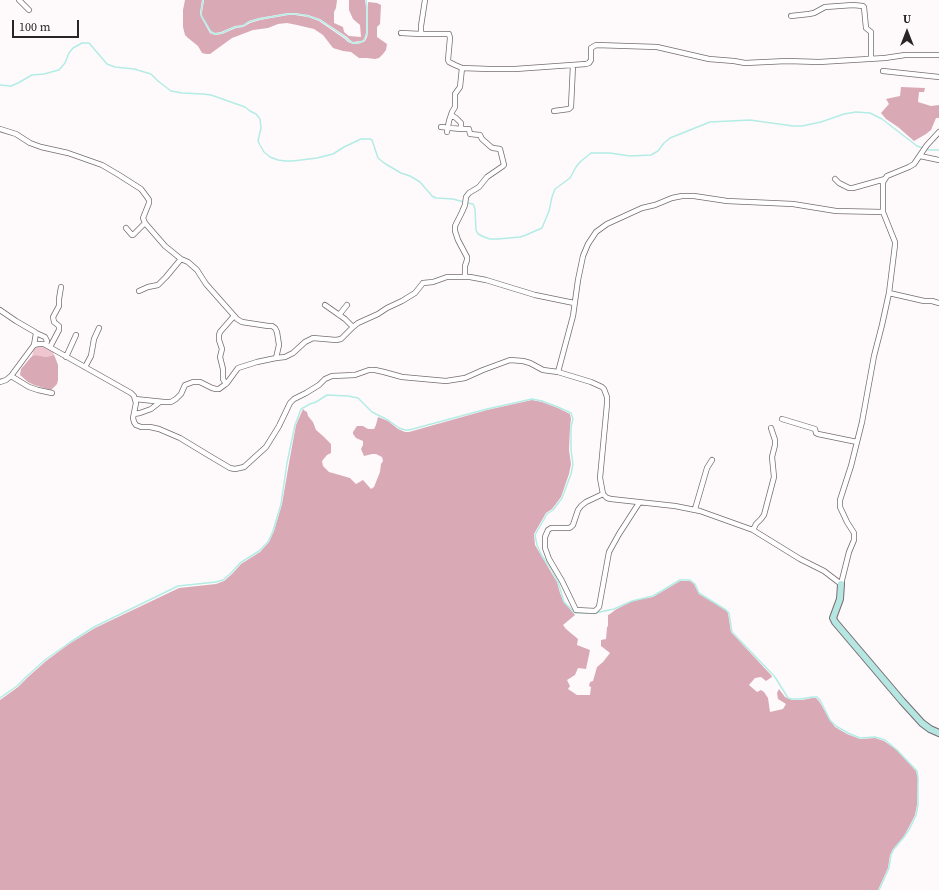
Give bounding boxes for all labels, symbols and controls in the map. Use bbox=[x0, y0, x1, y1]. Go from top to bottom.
scale bar bbox=[14, 12, 81, 38]
north arrow bbox=[887, 12, 927, 52]
text: U bbox=[903, 12, 911, 27]
text: 100 m bbox=[19, 19, 51, 35]

